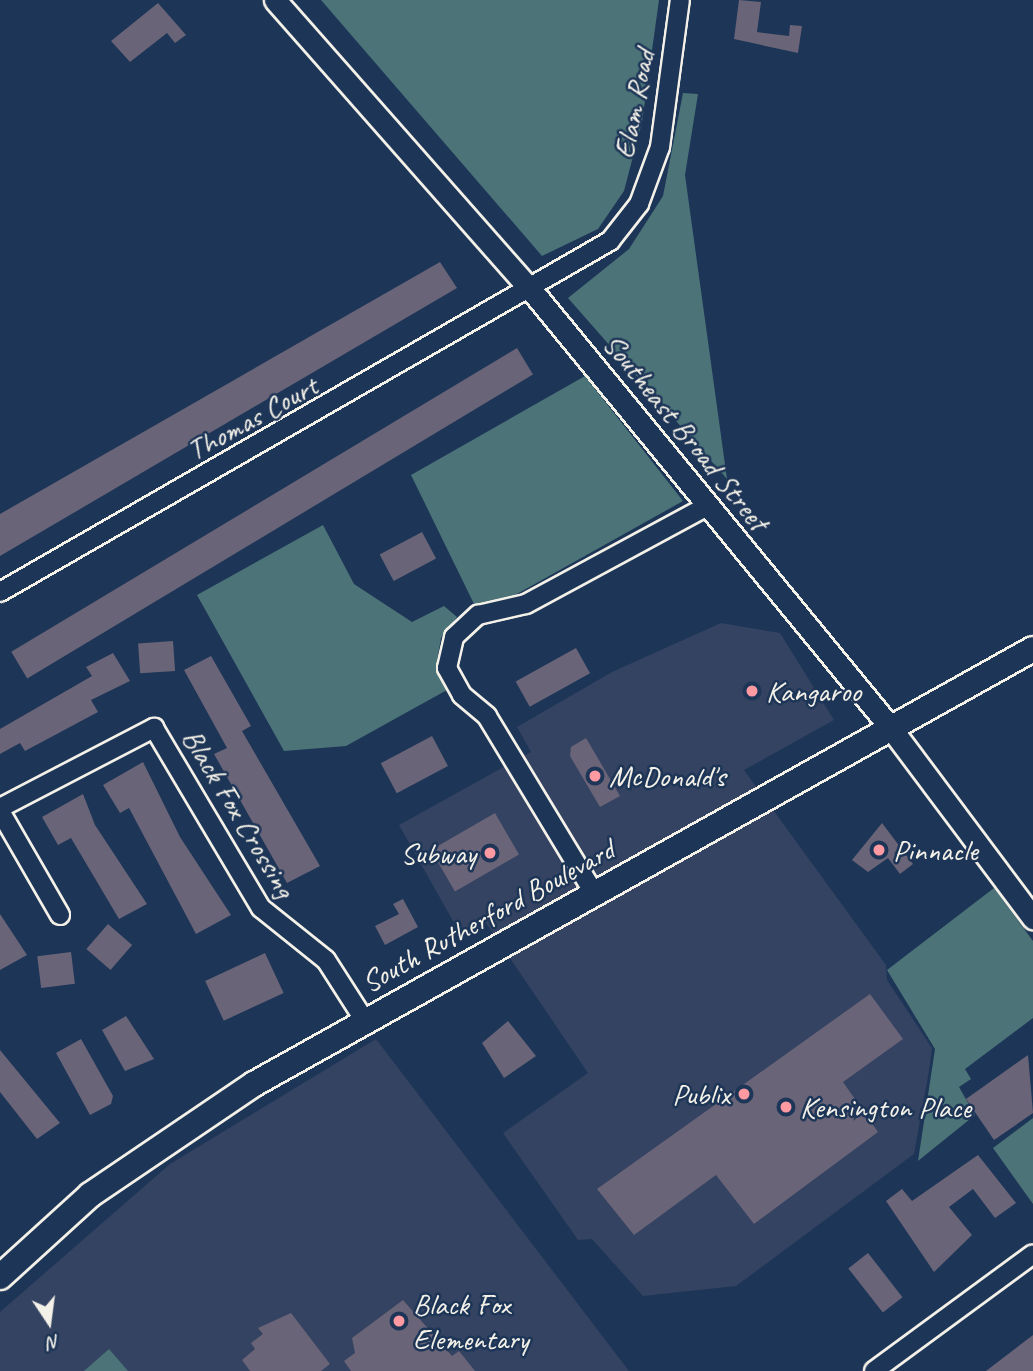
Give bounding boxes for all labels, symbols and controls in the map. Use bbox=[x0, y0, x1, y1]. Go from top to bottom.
street label: Elam Road bbox=[606, 47, 662, 161]
street label: Southeast Broad Street bbox=[595, 326, 777, 538]
street label: Thomas Court bbox=[181, 368, 323, 468]
place label: Kangaroo bbox=[766, 673, 861, 709]
marker: Kangaroo bbox=[744, 683, 760, 699]
street label: Black Fox Crossing bbox=[175, 722, 303, 904]
place label: McDonald's bbox=[609, 758, 725, 794]
marker: McDonald's bbox=[587, 768, 603, 784]
street label: South Rutherford Boulevard bbox=[355, 831, 621, 1001]
place label: Pinnacle bbox=[893, 832, 978, 868]
place label: Subway bbox=[400, 835, 476, 871]
marker: Pinnacle bbox=[871, 842, 887, 858]
marker: Subway bbox=[482, 845, 498, 861]
place label: Publix bbox=[672, 1076, 730, 1112]
marker: Publix bbox=[736, 1086, 752, 1102]
place label: Kensington Place bbox=[800, 1089, 971, 1125]
marker: Kensington Place bbox=[778, 1099, 794, 1115]
place label: Black Fox Elementary bbox=[413, 1286, 529, 1356]
north arrow bbox=[14, 1287, 84, 1357]
marker: Black Fox Elementary bbox=[391, 1313, 407, 1329]
text: N bbox=[45, 1329, 62, 1355]

